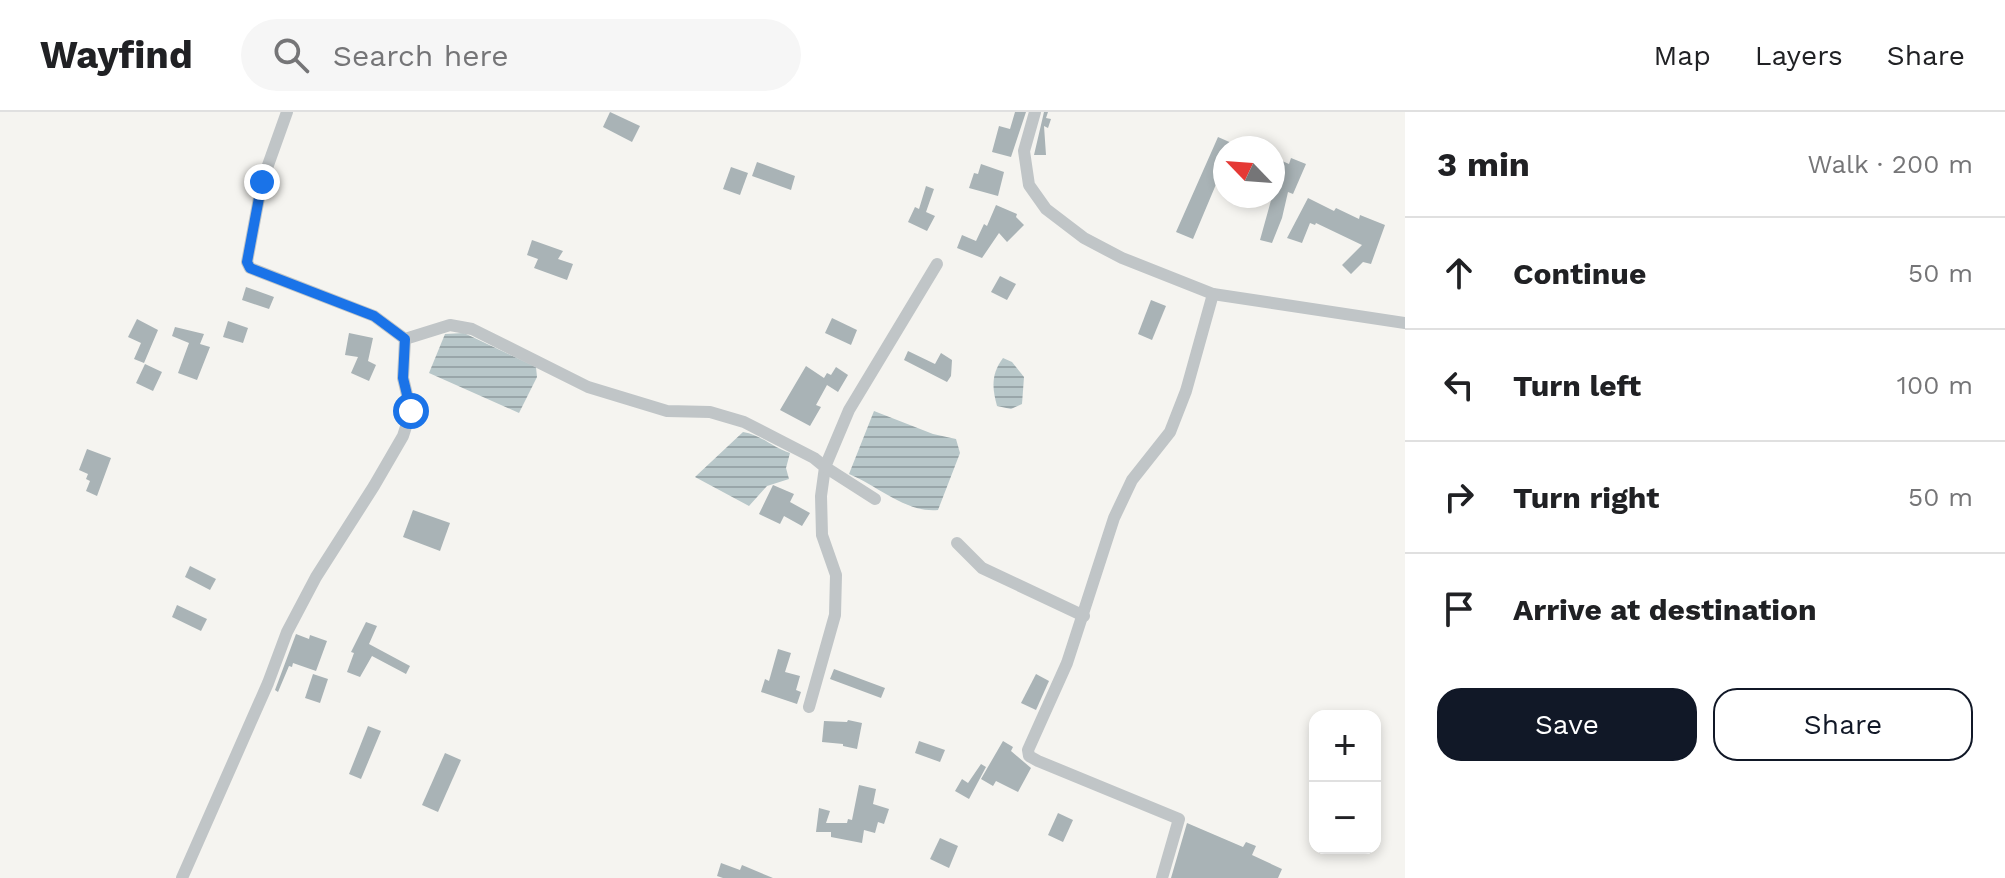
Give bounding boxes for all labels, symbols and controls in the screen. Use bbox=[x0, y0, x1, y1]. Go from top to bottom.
search box bbox=[241, 19, 801, 91]
text: Wayfind bbox=[40, 33, 193, 77]
icon: search bbox=[269, 33, 313, 77]
text: Search here bbox=[333, 38, 509, 73]
text: Map bbox=[1654, 39, 1711, 72]
text: Layers bbox=[1755, 39, 1843, 72]
text: Share bbox=[1887, 39, 1965, 72]
north arrow bbox=[1213, 136, 1285, 208]
text: 3 min bbox=[1437, 144, 1530, 184]
text: Walk · 200 m bbox=[1807, 149, 1973, 179]
route end bbox=[244, 164, 280, 200]
icon: ahead bbox=[1437, 251, 1481, 295]
text: Continue bbox=[1513, 256, 1646, 291]
text: 50 m bbox=[1908, 258, 1973, 288]
icon: left bbox=[1437, 363, 1481, 407]
text: Turn left bbox=[1513, 368, 1641, 403]
text: 100 m bbox=[1897, 370, 1973, 400]
route start bbox=[393, 393, 429, 429]
icon: right bbox=[1437, 475, 1481, 519]
text: Turn right bbox=[1513, 480, 1659, 515]
text: 50 m bbox=[1908, 482, 1973, 512]
icon: arrive bbox=[1437, 587, 1481, 631]
text: Arrive at destination bbox=[1513, 592, 1817, 627]
button: Save bbox=[1437, 688, 1697, 761]
button: Share bbox=[1713, 688, 1973, 761]
map controls bbox=[1309, 710, 1381, 854]
button: + bbox=[1309, 710, 1381, 782]
button: − bbox=[1309, 782, 1381, 854]

